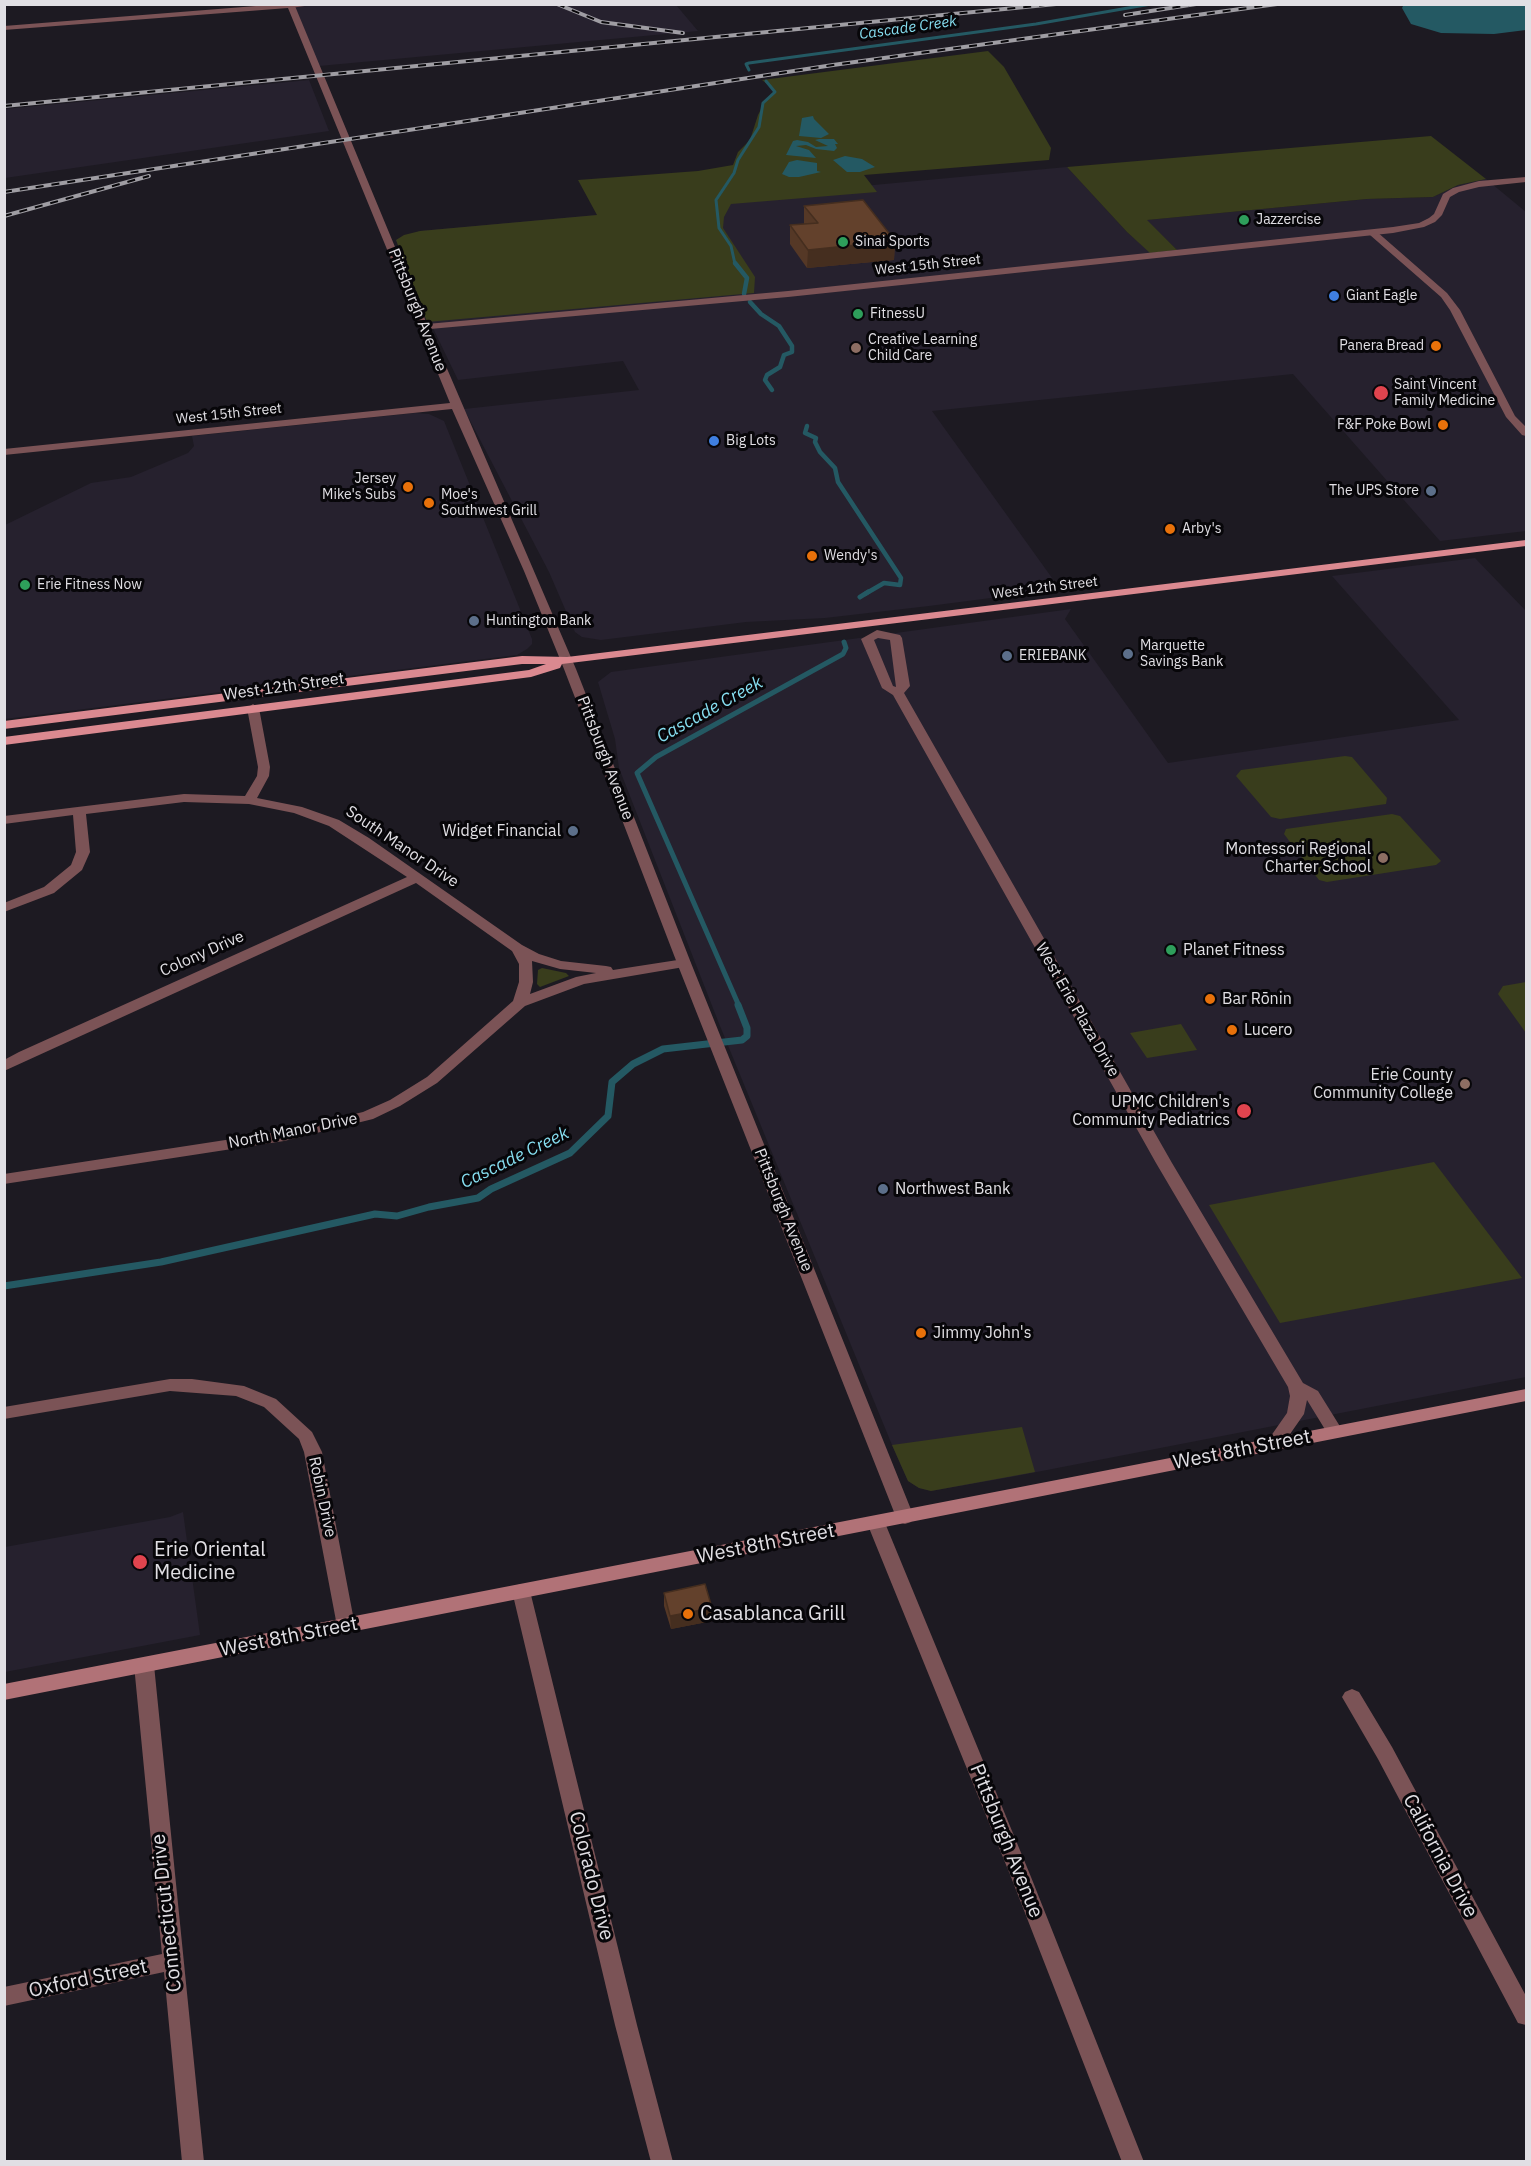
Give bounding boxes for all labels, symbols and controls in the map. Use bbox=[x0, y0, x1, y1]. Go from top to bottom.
water label: Cascade Creek bbox=[858, 12, 958, 44]
place label: Jazzercise bbox=[1256, 212, 1321, 228]
marker: Jazzercise bbox=[1237, 213, 1251, 227]
place label: Sinai Sports bbox=[855, 234, 930, 250]
marker: Sinai Sports bbox=[836, 235, 850, 249]
street label: Pittsburgh Avenue bbox=[384, 246, 450, 374]
street label: West 15th Street bbox=[874, 251, 982, 279]
place label: Giant Eagle bbox=[1346, 288, 1417, 304]
marker: Giant Eagle bbox=[1327, 289, 1341, 303]
place label: FitnessU bbox=[870, 306, 925, 322]
marker: FitnessU bbox=[851, 307, 865, 321]
place label: Creative Learning Child Care bbox=[868, 332, 977, 364]
place label: Panera Bread bbox=[1339, 338, 1424, 354]
marker: Panera Bread bbox=[1429, 339, 1443, 353]
marker: Creative Learning Child Care bbox=[849, 341, 863, 355]
place label: Saint Vincent Family Medicine bbox=[1394, 377, 1495, 410]
marker: Saint Vincent Family Medicine bbox=[1372, 384, 1390, 402]
street label: West 15th Street bbox=[175, 400, 283, 428]
place label: F&F Poke Bowl bbox=[1337, 417, 1431, 433]
marker: F&F Poke Bowl bbox=[1436, 418, 1450, 432]
place label: Big Lots bbox=[726, 433, 776, 449]
marker: Big Lots bbox=[707, 434, 721, 448]
place label: Jersey Mike's Subs bbox=[322, 471, 396, 503]
marker: Jersey Mike's Subs bbox=[401, 480, 415, 494]
place label: The UPS Store bbox=[1329, 483, 1419, 499]
marker: The UPS Store bbox=[1424, 484, 1438, 498]
place label: Moe's Southwest Grill bbox=[441, 487, 537, 520]
marker: Moe's Southwest Grill bbox=[422, 496, 436, 510]
place label: Arby's bbox=[1182, 521, 1222, 537]
marker: Arby's bbox=[1163, 522, 1177, 536]
place label: Wendy's bbox=[824, 548, 877, 564]
marker: Wendy's bbox=[805, 549, 819, 563]
street label: West 12th Street bbox=[991, 573, 1099, 603]
place label: Erie Fitness Now bbox=[37, 577, 142, 593]
marker: Erie Fitness Now bbox=[18, 578, 32, 592]
place label: Huntington Bank bbox=[486, 613, 591, 629]
marker: Huntington Bank bbox=[467, 614, 481, 628]
place label: Marquette Savings Bank bbox=[1140, 638, 1223, 670]
marker: Marquette Savings Bank bbox=[1121, 647, 1135, 661]
place label: ERIEBANK bbox=[1019, 648, 1087, 664]
marker: ERIEBANK bbox=[1000, 649, 1014, 663]
street label: West 12th Street bbox=[223, 669, 345, 705]
water label: Cascade Creek bbox=[653, 672, 767, 748]
street label: Pittsburgh Avenue bbox=[573, 693, 637, 823]
street label: South Manor Drive bbox=[342, 802, 462, 892]
place label: Widget Financial bbox=[442, 821, 561, 841]
marker: Widget Financial bbox=[566, 824, 580, 838]
place label: Montessori Regional Charter School bbox=[1225, 839, 1371, 877]
marker: Montessori Regional Charter School bbox=[1376, 851, 1390, 865]
street label: Colony Drive bbox=[157, 927, 247, 981]
street label: West Erie Plaza Drive bbox=[1031, 940, 1123, 1080]
place label: Planet Fitness bbox=[1183, 940, 1285, 960]
marker: Planet Fitness bbox=[1164, 943, 1178, 957]
place label: Bar Rōnin bbox=[1222, 989, 1292, 1009]
marker: Bar Rōnin bbox=[1203, 992, 1217, 1006]
place label: Lucero bbox=[1244, 1020, 1292, 1040]
marker: Lucero bbox=[1225, 1023, 1239, 1037]
place label: Erie County Community College bbox=[1313, 1065, 1453, 1103]
marker: Erie County Community College bbox=[1458, 1077, 1472, 1091]
place label: UPMC Children's Community Pediatrics bbox=[1072, 1092, 1230, 1130]
marker: UPMC Children's Community Pediatrics bbox=[1235, 1102, 1253, 1120]
street label: North Manor Drive bbox=[227, 1109, 359, 1153]
water label: Cascade Creek bbox=[457, 1122, 573, 1194]
street label: Pittsburgh Avenue bbox=[750, 1146, 816, 1274]
place label: Northwest Bank bbox=[895, 1179, 1010, 1199]
marker: Northwest Bank bbox=[876, 1182, 890, 1196]
place label: Jimmy John's bbox=[933, 1323, 1031, 1343]
marker: Jimmy John's bbox=[914, 1326, 928, 1340]
street label: West 8th Street bbox=[1171, 1425, 1313, 1475]
street label: Robin Drive bbox=[304, 1455, 340, 1539]
street label: West 8th Street bbox=[695, 1519, 837, 1569]
place label: Erie Oriental Medicine bbox=[154, 1538, 266, 1585]
marker: Erie Oriental Medicine bbox=[131, 1553, 149, 1571]
place label: Casablanca Grill bbox=[700, 1602, 845, 1626]
marker: Casablanca Grill bbox=[681, 1607, 695, 1621]
street label: West 8th Street bbox=[218, 1612, 360, 1662]
street label: Pittsburgh Avenue bbox=[964, 1760, 1048, 1922]
street label: California Drive bbox=[1397, 1790, 1483, 1922]
street label: Colorado Drive bbox=[563, 1809, 619, 1943]
street label: Connecticut Drive bbox=[147, 1833, 187, 1993]
street label: Oxford Street bbox=[27, 1955, 149, 2003]

